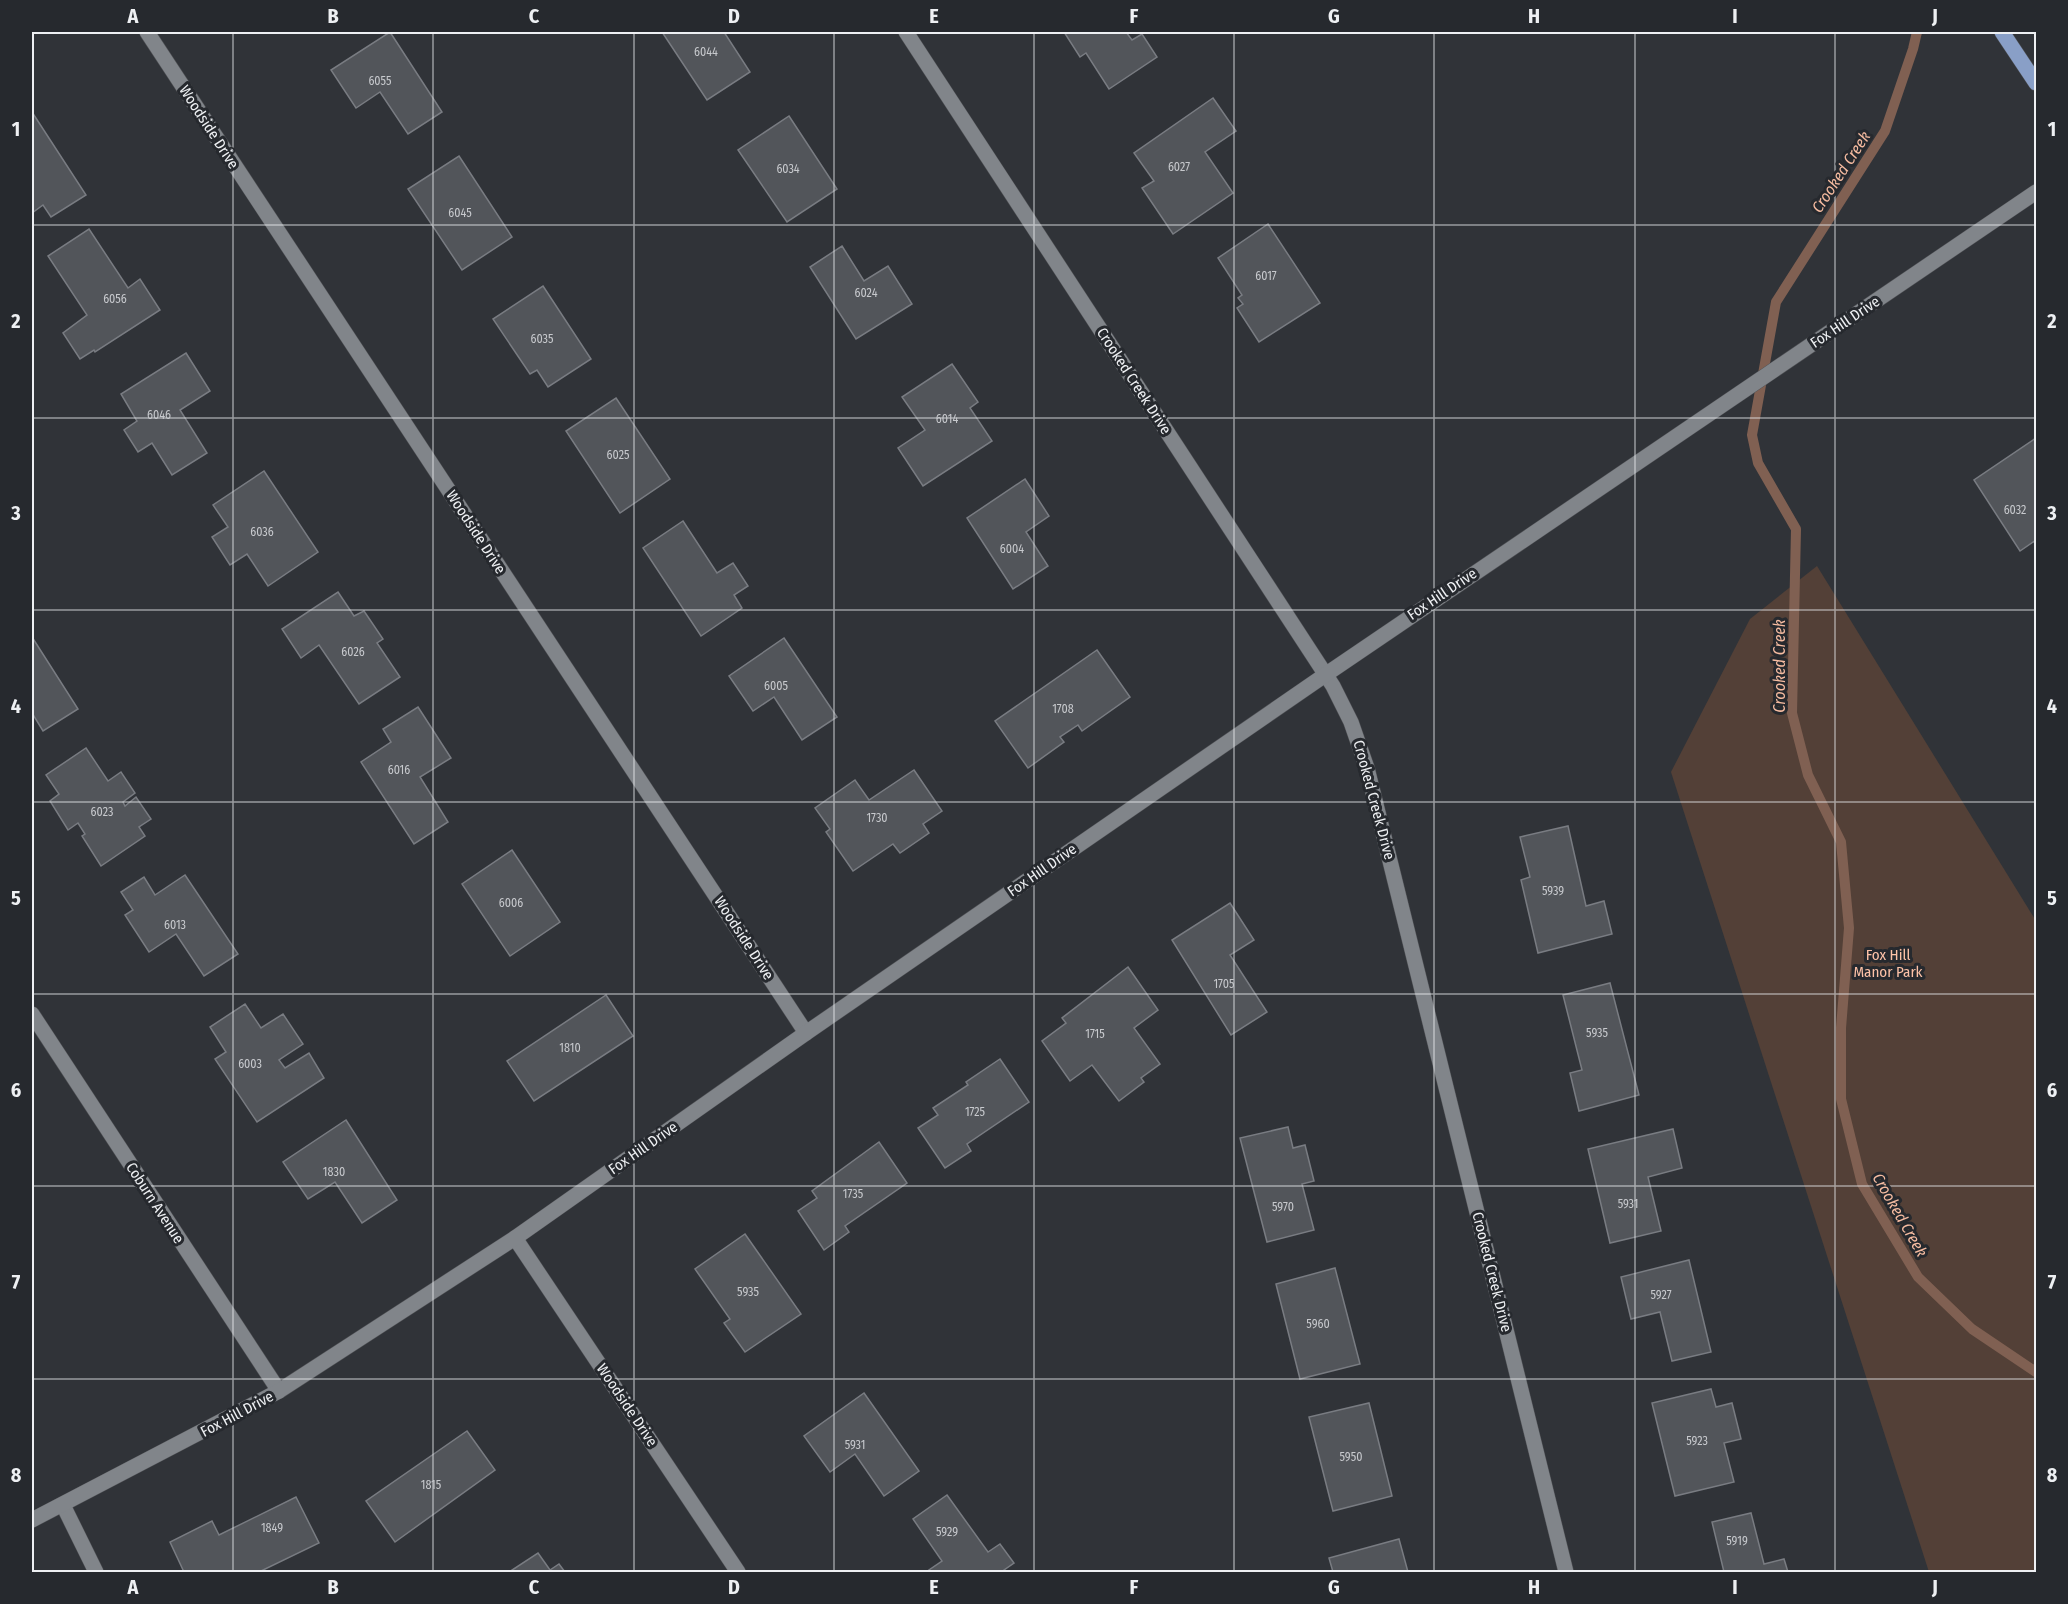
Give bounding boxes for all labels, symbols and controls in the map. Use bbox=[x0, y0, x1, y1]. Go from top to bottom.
text: A bbox=[127, 4, 140, 28]
text: B bbox=[327, 4, 339, 28]
text: C bbox=[529, 4, 540, 28]
text: D bbox=[728, 4, 740, 28]
text: E bbox=[929, 4, 939, 28]
text: F bbox=[1130, 4, 1139, 28]
text: G bbox=[1328, 4, 1340, 28]
text: H bbox=[1528, 4, 1540, 28]
text: I bbox=[1732, 4, 1738, 28]
text: J bbox=[1931, 4, 1938, 28]
house number: 6044 bbox=[694, 45, 718, 59]
house number: 6055 bbox=[368, 74, 392, 88]
street label: Woodside Drive bbox=[175, 82, 243, 172]
text: 1 bbox=[12, 117, 20, 141]
text: 1 bbox=[2048, 117, 2056, 141]
water label: Crooked Creek bbox=[1808, 128, 1874, 216]
house number: 6027 bbox=[1168, 160, 1190, 174]
house number: 6034 bbox=[776, 162, 800, 176]
house number: 6045 bbox=[448, 206, 472, 220]
house number: 6017 bbox=[1255, 269, 1277, 283]
house number: 6024 bbox=[855, 286, 878, 300]
house number: 6056 bbox=[103, 292, 127, 306]
street label: Fox Hill Drive bbox=[1807, 292, 1883, 352]
text: 2 bbox=[10, 309, 21, 333]
text: 2 bbox=[2046, 309, 2057, 333]
street label: Crooked Creek Drive bbox=[1093, 324, 1175, 438]
house number: 6035 bbox=[530, 332, 554, 346]
house number: 6046 bbox=[147, 408, 171, 422]
house number: 6014 bbox=[936, 412, 958, 426]
house number: 6025 bbox=[607, 448, 630, 462]
street label: Woodside Drive bbox=[442, 487, 510, 577]
text: 3 bbox=[10, 501, 21, 525]
text: 3 bbox=[2046, 501, 2057, 525]
house number: 6032 bbox=[2004, 503, 2026, 517]
house number: 6036 bbox=[250, 525, 274, 539]
house number: 6004 bbox=[1000, 542, 1024, 556]
street label: Fox Hill Drive bbox=[1404, 564, 1480, 624]
water label: Crooked Creek bbox=[1770, 619, 1789, 713]
house number: 6026 bbox=[341, 645, 365, 659]
house number: 6005 bbox=[764, 679, 788, 693]
text: 4 bbox=[11, 694, 21, 718]
text: 4 bbox=[2047, 694, 2057, 718]
house number: 1708 bbox=[1052, 702, 1074, 716]
street label: Crooked Creek Drive bbox=[1349, 738, 1399, 862]
house number: 6016 bbox=[388, 763, 410, 777]
house number: 6023 bbox=[91, 805, 113, 819]
house number: 1730 bbox=[866, 811, 888, 825]
street label: Fox Hill Drive bbox=[1004, 840, 1080, 900]
house number: 5939 bbox=[1542, 884, 1564, 898]
text: 5 bbox=[11, 886, 21, 910]
text: 5 bbox=[2047, 886, 2057, 910]
street label: Woodside Drive bbox=[710, 893, 778, 983]
house number: 6006 bbox=[499, 896, 523, 910]
house number: 6013 bbox=[164, 918, 186, 932]
park label: Fox Hill Manor Park bbox=[1853, 946, 1923, 981]
house number: 1705 bbox=[1213, 977, 1235, 991]
house number: 5935 bbox=[1586, 1026, 1608, 1040]
house number: 1715 bbox=[1085, 1027, 1105, 1041]
house number: 1810 bbox=[559, 1041, 581, 1055]
house number: 6003 bbox=[238, 1057, 262, 1071]
text: 6 bbox=[11, 1078, 21, 1102]
text: 6 bbox=[2047, 1078, 2057, 1102]
house number: 1725 bbox=[965, 1105, 986, 1119]
street label: Fox Hill Drive bbox=[605, 1118, 681, 1178]
street label: Coburn Avenue bbox=[122, 1159, 188, 1247]
house number: 1830 bbox=[323, 1165, 345, 1179]
water label: Crooked Creek bbox=[1868, 1170, 1932, 1260]
house number: 1735 bbox=[843, 1187, 864, 1201]
house number: 5931 bbox=[1618, 1197, 1638, 1211]
house number: 5970 bbox=[1272, 1200, 1294, 1214]
street label: Crooked Creek Drive bbox=[1468, 1210, 1516, 1334]
text: 7 bbox=[12, 1270, 21, 1294]
text: 7 bbox=[2048, 1270, 2057, 1294]
house number: 5935 bbox=[737, 1285, 759, 1299]
house number: 5927 bbox=[1650, 1288, 1672, 1302]
house number: 5960 bbox=[1306, 1317, 1330, 1331]
street label: Woodside Drive bbox=[593, 1360, 661, 1450]
street label: Fox Hill Drive bbox=[197, 1387, 277, 1441]
house number: 5923 bbox=[1686, 1434, 1708, 1448]
house number: 5931 bbox=[845, 1438, 865, 1452]
house number: 5950 bbox=[1340, 1450, 1362, 1464]
text: 8 bbox=[11, 1463, 22, 1487]
text: 8 bbox=[2047, 1463, 2058, 1487]
house number: 1815 bbox=[421, 1478, 442, 1492]
house number: 1849 bbox=[261, 1521, 283, 1535]
house number: 5929 bbox=[936, 1525, 958, 1539]
house number: 5919 bbox=[1726, 1534, 1748, 1548]
text: A bbox=[127, 1575, 140, 1599]
text: B bbox=[327, 1575, 339, 1599]
text: C bbox=[529, 1575, 540, 1599]
text: D bbox=[728, 1575, 740, 1599]
text: E bbox=[929, 1575, 939, 1599]
text: F bbox=[1130, 1575, 1139, 1599]
text: G bbox=[1328, 1575, 1340, 1599]
text: H bbox=[1528, 1575, 1540, 1599]
text: I bbox=[1732, 1575, 1738, 1599]
text: J bbox=[1931, 1575, 1938, 1599]

